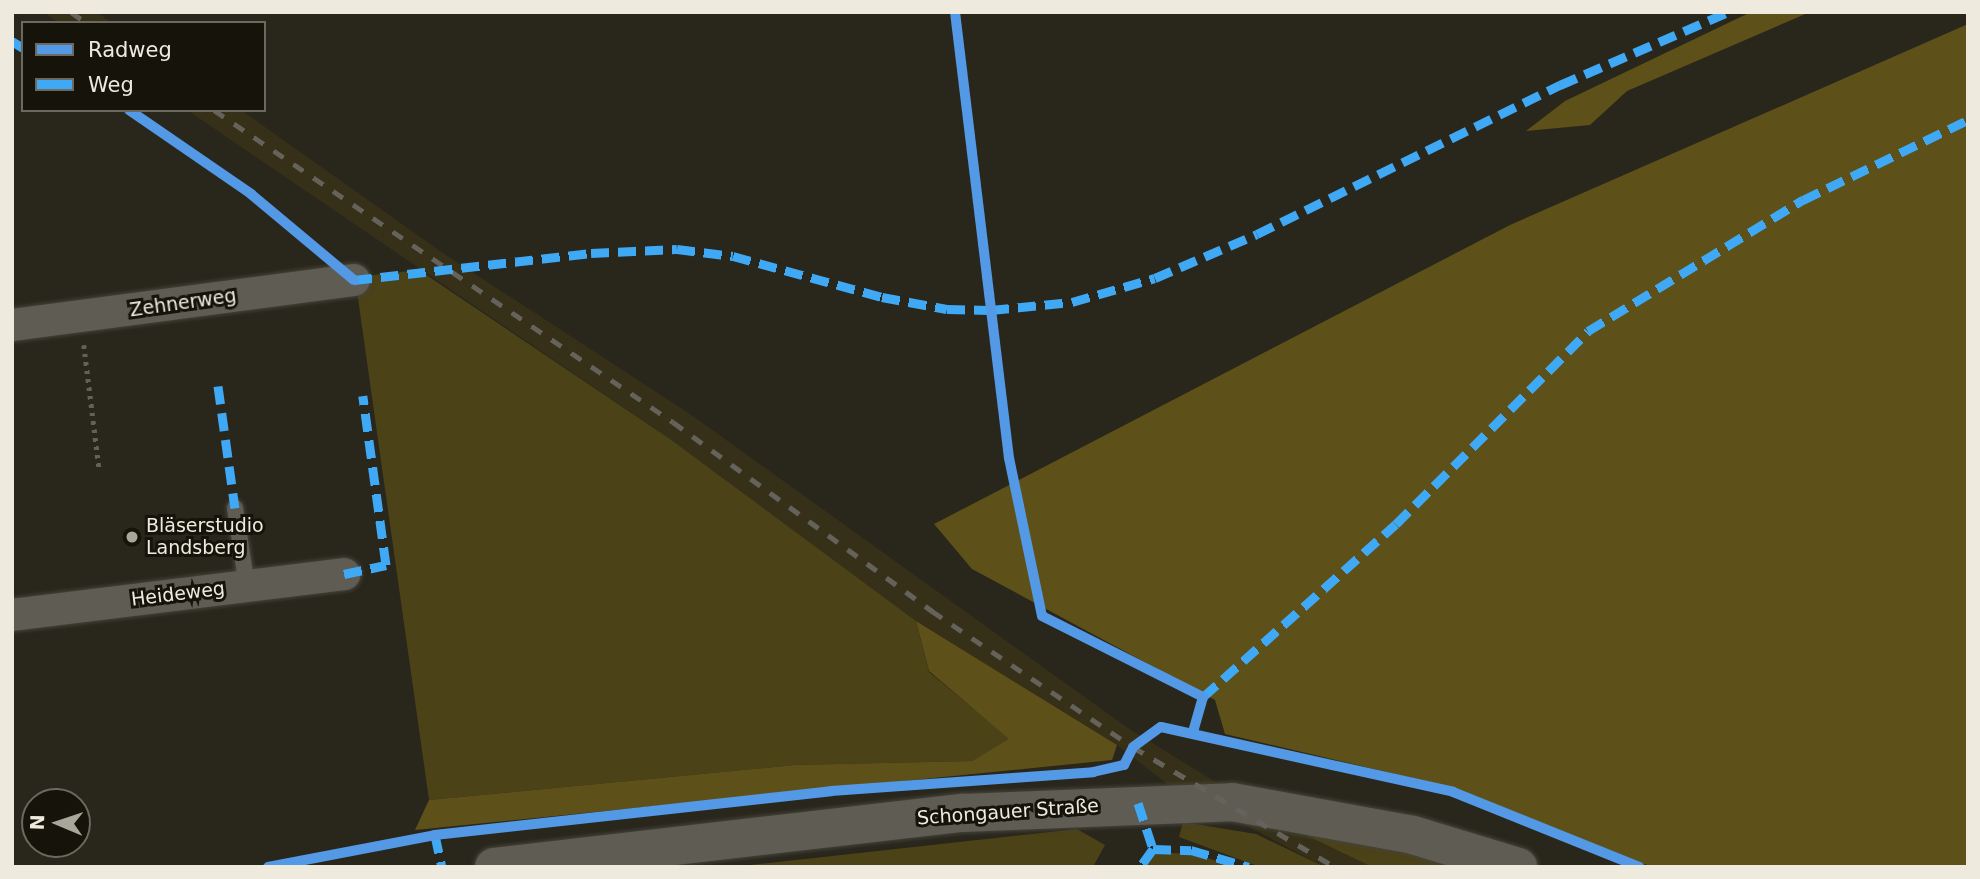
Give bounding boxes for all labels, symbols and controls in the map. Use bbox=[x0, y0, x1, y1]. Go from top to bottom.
legend bbox=[21, 21, 266, 112]
text: Radweg bbox=[88, 38, 172, 62]
text: Weg bbox=[88, 73, 134, 97]
street label: Zehnerweg bbox=[128, 284, 238, 322]
place label: Bläserstudio Landsberg bbox=[146, 515, 264, 559]
marker: Bläserstudio Landsberg bbox=[124, 529, 140, 545]
street label: Heideweg bbox=[130, 577, 226, 611]
north arrow bbox=[21, 788, 91, 858]
street label: Schongauer Straße bbox=[916, 794, 1100, 830]
text: N bbox=[26, 814, 48, 831]

